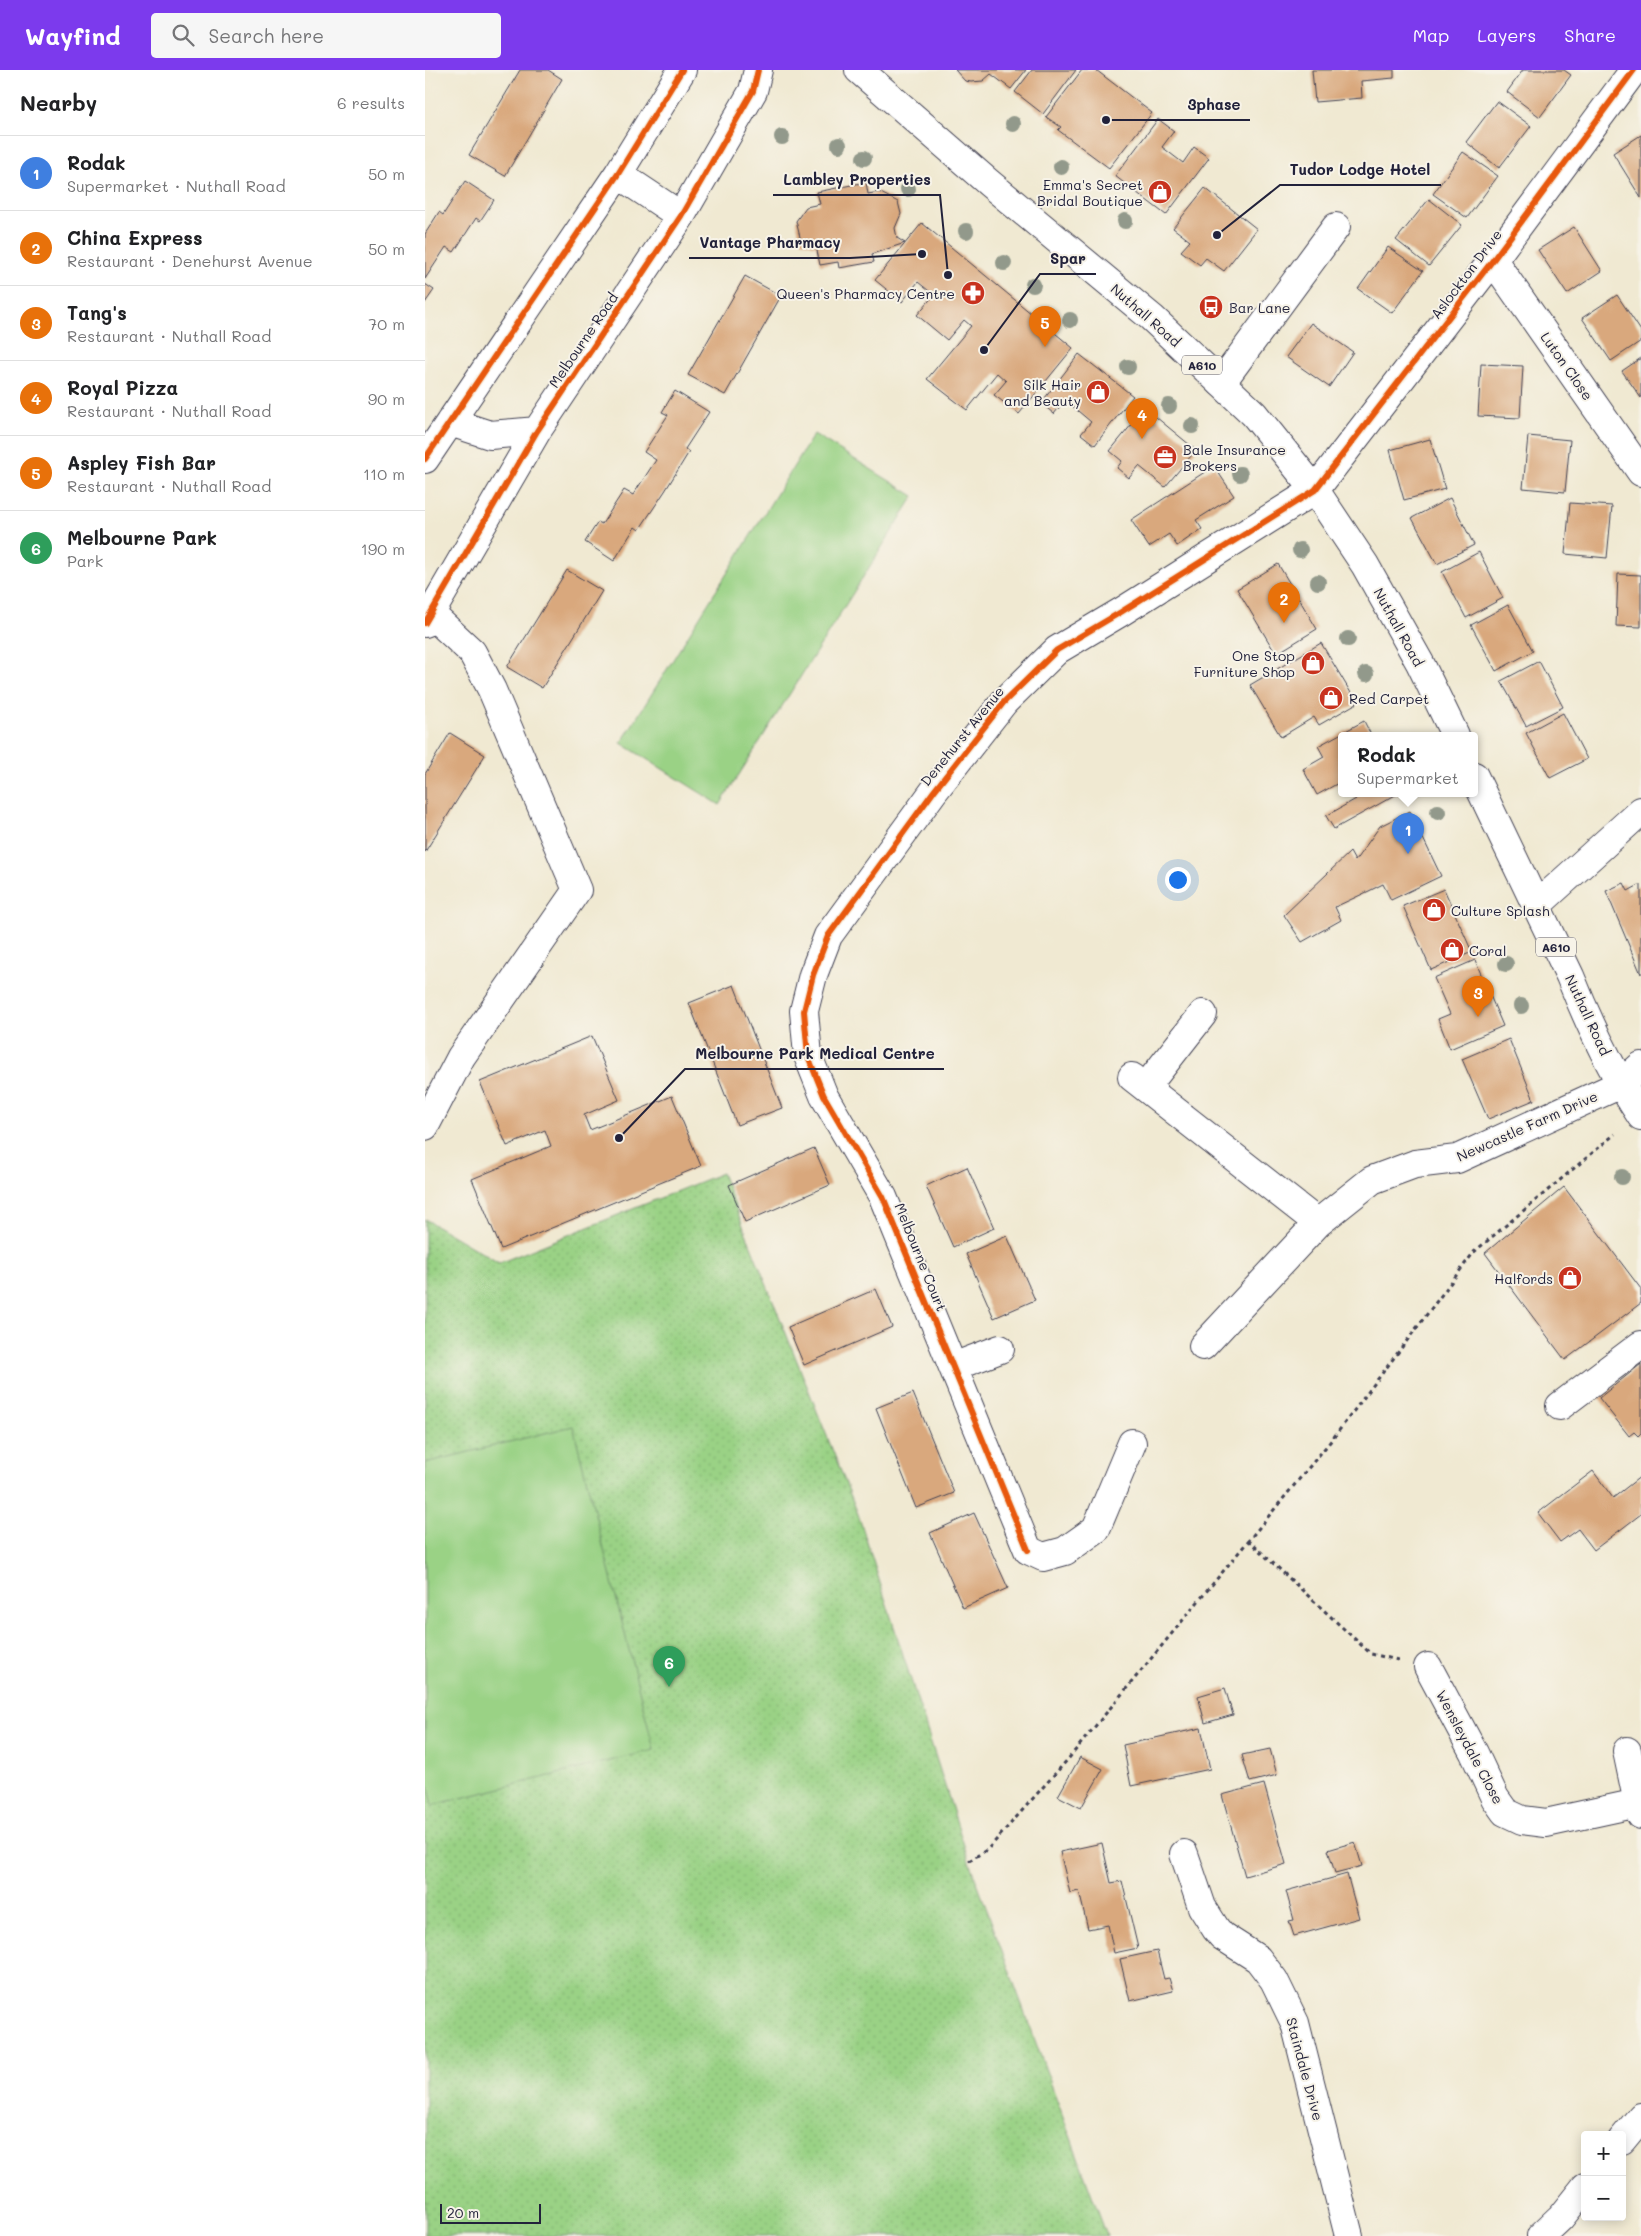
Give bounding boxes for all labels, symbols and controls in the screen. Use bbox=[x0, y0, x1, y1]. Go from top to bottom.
search box bbox=[151, 13, 501, 58]
text: Wayfind bbox=[25, 20, 121, 51]
icon: search bbox=[169, 21, 197, 49]
text: Search here bbox=[209, 23, 324, 48]
text: Map bbox=[1413, 23, 1449, 47]
text: Layers bbox=[1477, 23, 1536, 47]
text: Share bbox=[1564, 23, 1616, 47]
text: Nearby bbox=[20, 89, 97, 116]
callout: 3phase bbox=[1177, 90, 1250, 120]
text: 6 results bbox=[337, 92, 405, 113]
text: 3phase bbox=[1188, 94, 1240, 114]
text: Rodak bbox=[67, 150, 126, 175]
callout: Tudor Lodge Hotel bbox=[1280, 155, 1441, 185]
text: Tudor Lodge Hotel bbox=[1290, 159, 1430, 179]
text: 1 bbox=[32, 163, 40, 184]
text: 50 m bbox=[368, 163, 405, 184]
callout: Lambley Properties bbox=[773, 165, 940, 195]
text: Lambley Properties bbox=[783, 169, 931, 189]
text: Supermarket · Nuthall Road bbox=[67, 175, 286, 196]
place label: Emma's Secret Bridal Boutique bbox=[1037, 175, 1143, 210]
shop icon: Emma's Secret Bridal Boutique bbox=[1147, 179, 1173, 205]
text: China Express bbox=[67, 225, 202, 250]
street label: Aslockton Drive bbox=[1426, 225, 1506, 323]
callout: Vantage Pharmacy bbox=[689, 228, 850, 258]
text: Vantage Pharmacy bbox=[699, 232, 841, 252]
text: 2 bbox=[32, 238, 40, 259]
text: 50 m bbox=[368, 238, 405, 259]
callout: Spar bbox=[1040, 244, 1096, 274]
text: Spar bbox=[1050, 248, 1086, 268]
text: Restaurant · Denehurst Avenue bbox=[67, 250, 313, 271]
street label: Nuthall Road bbox=[1107, 279, 1185, 351]
pharmacy icon: Queen's Pharmacy Centre bbox=[960, 280, 986, 306]
place label: Queen's Pharmacy Centre bbox=[777, 284, 955, 303]
street label: Melbourne Road bbox=[544, 289, 622, 391]
bus stop icon: Bar Lane bbox=[1198, 294, 1224, 320]
place label: Bar Lane bbox=[1229, 298, 1290, 317]
text: Tang's bbox=[67, 300, 127, 325]
pin: 5 bbox=[1029, 306, 1061, 347]
text: 3 bbox=[31, 313, 41, 334]
text: 70 m bbox=[368, 313, 405, 334]
text: Restaurant · Nuthall Road bbox=[67, 325, 271, 346]
street label: Luton Close bbox=[1537, 328, 1597, 404]
road number: A610 bbox=[1182, 356, 1222, 374]
text: Royal Pizza bbox=[67, 375, 178, 400]
place label: Silk Hair and Beauty bbox=[1004, 375, 1081, 410]
shop icon: Silk Hair and Beauty bbox=[1085, 379, 1111, 405]
text: 4 bbox=[31, 388, 41, 409]
text: 90 m bbox=[368, 388, 405, 409]
pin: 4 bbox=[1126, 398, 1158, 439]
text: Restaurant · Nuthall Road bbox=[67, 400, 271, 421]
place label: Bale Insurance Brokers bbox=[1183, 440, 1286, 475]
office icon: Bale Insurance Brokers bbox=[1152, 444, 1178, 470]
text: Aspley Fish Bar bbox=[67, 450, 216, 475]
text: 5 bbox=[31, 463, 41, 484]
text: 110 m bbox=[363, 463, 405, 484]
text: Restaurant · Nuthall Road bbox=[67, 475, 271, 496]
text: Melbourne Park bbox=[67, 525, 217, 550]
text: 6 bbox=[31, 538, 41, 559]
text: 190 m bbox=[361, 538, 405, 559]
text: Park bbox=[67, 550, 103, 571]
pin: 2 bbox=[1268, 582, 1300, 623]
street label: Nuthall Road bbox=[1370, 584, 1428, 670]
place label: One Stop Furniture Shop bbox=[1194, 646, 1295, 681]
shop icon: One Stop Furniture Shop bbox=[1300, 650, 1326, 676]
street label: Denehurst Avenue bbox=[916, 682, 1008, 790]
shop icon: Red Carpet bbox=[1318, 685, 1344, 711]
place label: Red Carpet bbox=[1349, 689, 1429, 708]
popup bbox=[1338, 732, 1478, 797]
text: Rodak bbox=[1357, 742, 1416, 767]
text: Supermarket bbox=[1357, 767, 1459, 788]
pin: 1 bbox=[1392, 813, 1424, 854]
your location bbox=[1165, 867, 1191, 893]
shop icon: Culture Splash bbox=[1421, 897, 1447, 923]
place label: Culture Splash bbox=[1451, 901, 1550, 920]
shop icon: Coral bbox=[1439, 937, 1465, 963]
road number: A610 bbox=[1536, 938, 1576, 956]
place label: Coral bbox=[1469, 941, 1507, 960]
street label: Nuthall Road bbox=[1561, 971, 1615, 1059]
pin: 3 bbox=[1462, 976, 1494, 1017]
callout: Melbourne Park Medical Centre bbox=[685, 1039, 944, 1069]
text: Melbourne Park Medical Centre bbox=[695, 1043, 935, 1063]
street label: Newcastle Farm Drive bbox=[1453, 1086, 1601, 1166]
street label: Melbourne Court bbox=[891, 1200, 951, 1314]
shop icon: Halfords bbox=[1557, 1265, 1583, 1291]
place label: Halfords bbox=[1494, 1269, 1553, 1288]
pin: 6 bbox=[653, 1646, 685, 1687]
street label: Wensleydale Close bbox=[1432, 1687, 1508, 1807]
street label: Staindale Drive bbox=[1282, 2015, 1328, 2123]
map controls bbox=[1581, 2131, 1626, 2221]
button: + bbox=[1581, 2131, 1626, 2176]
button: − bbox=[1581, 2176, 1626, 2221]
scale bar bbox=[440, 2201, 541, 2224]
text: 20 m bbox=[447, 2203, 479, 2222]

